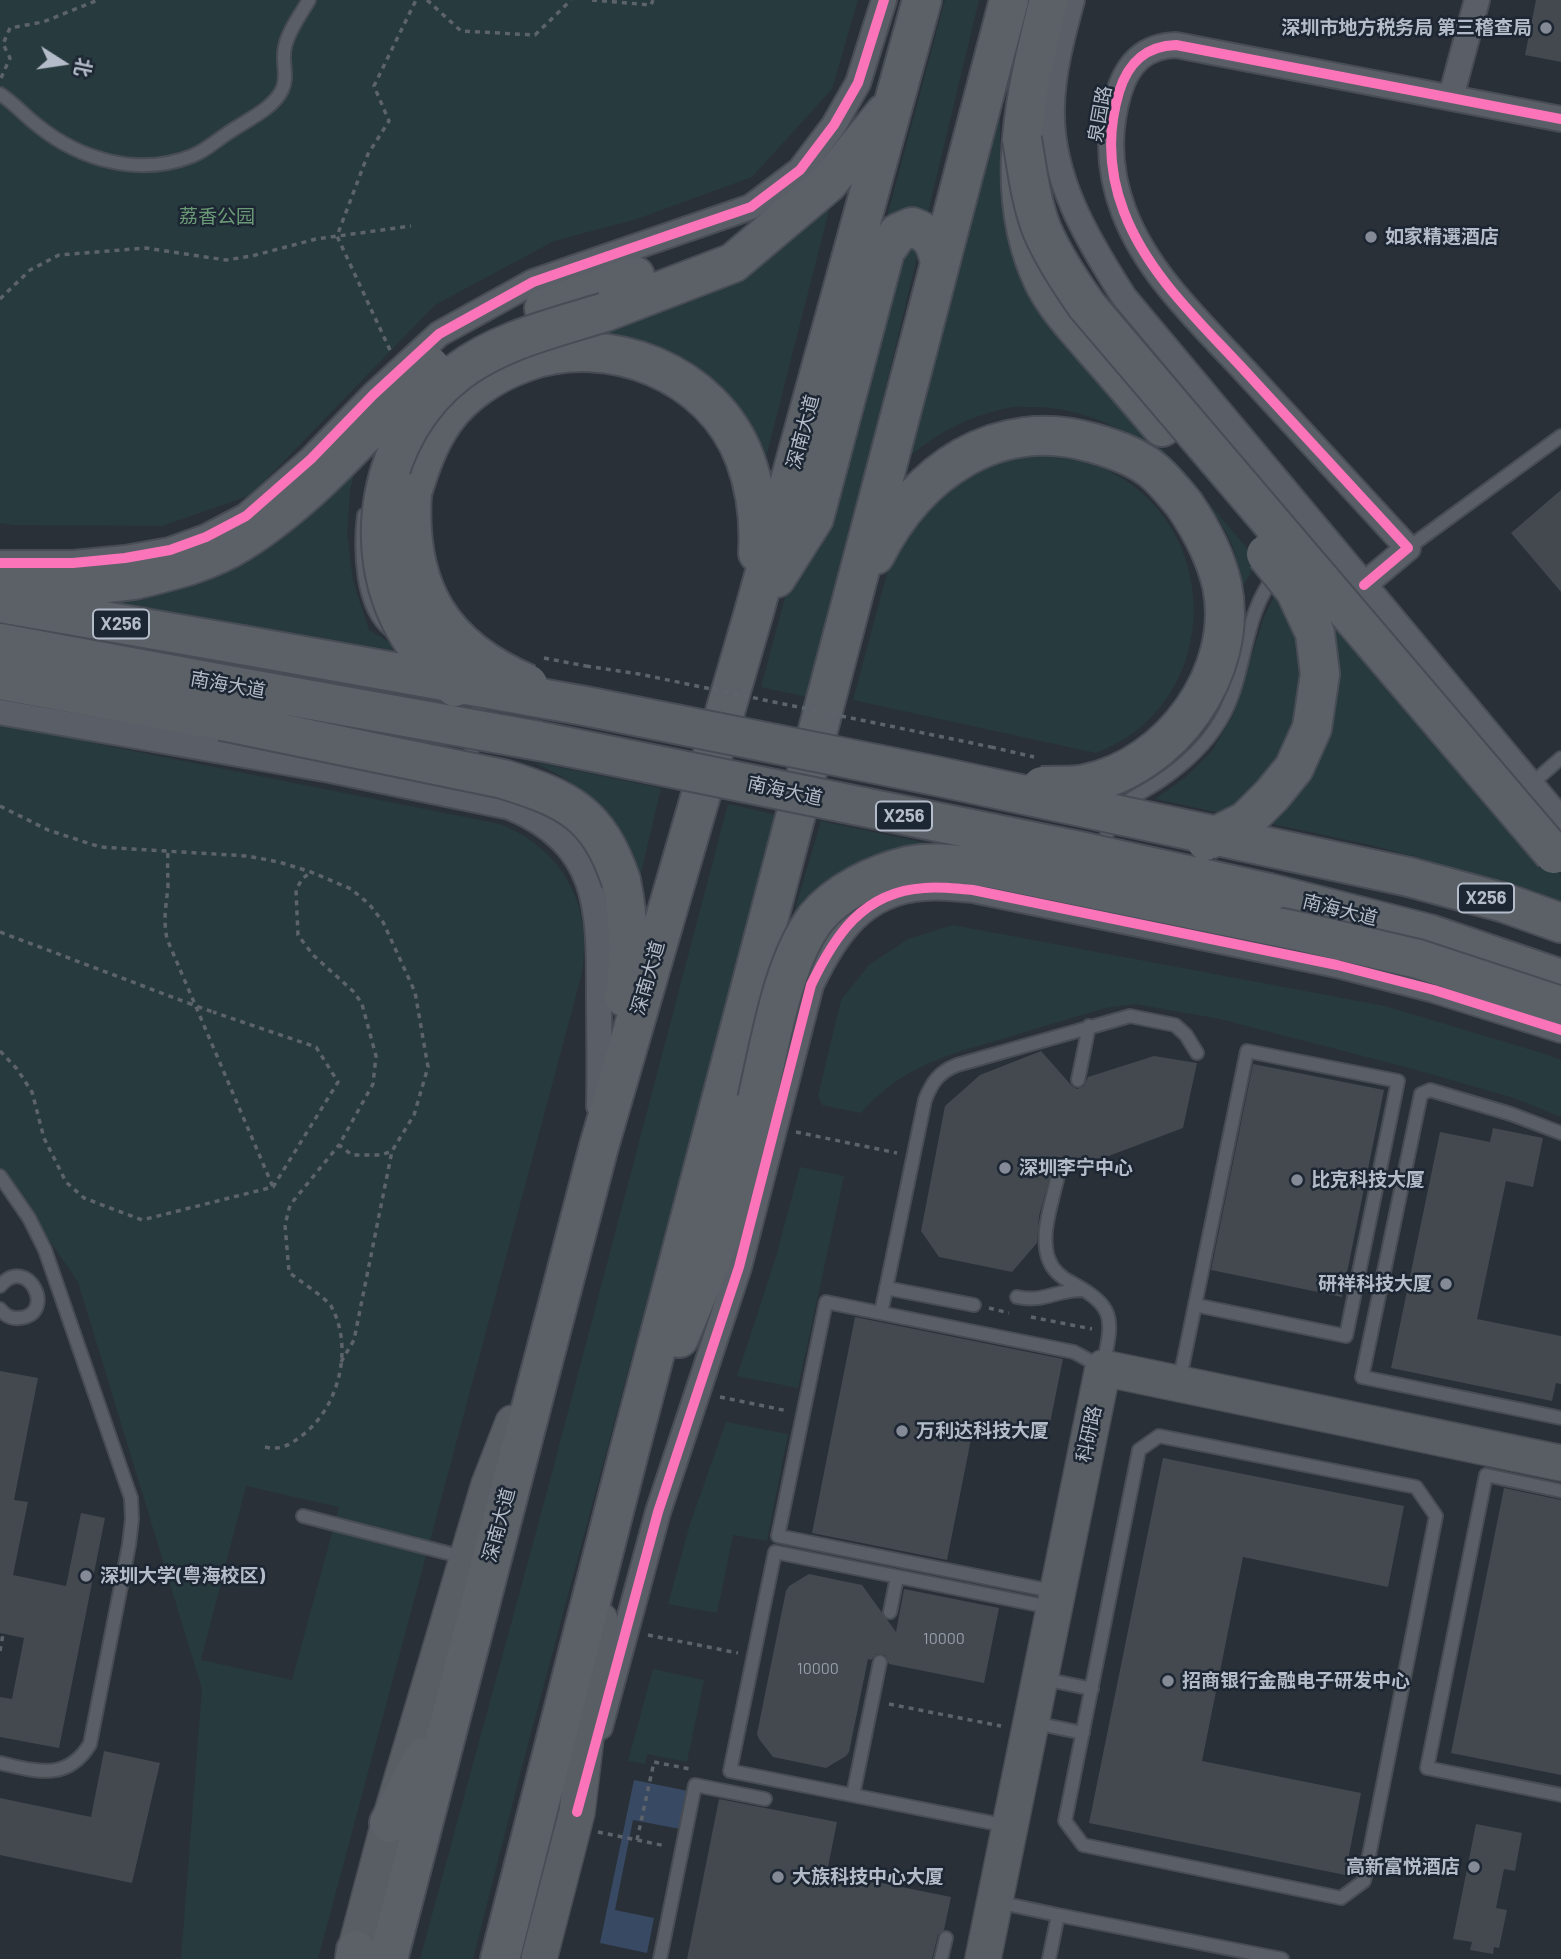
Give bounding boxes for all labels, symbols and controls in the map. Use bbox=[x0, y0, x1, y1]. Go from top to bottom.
place label: 深圳市地方税务局 第三稽查局 bbox=[1281, 17, 1532, 39]
marker: 深圳市地方税务局 第三稽查局 bbox=[1538, 20, 1554, 36]
north arrow bbox=[28, 28, 98, 98]
text: 北 bbox=[71, 56, 97, 79]
street label: 泉园路 bbox=[1084, 84, 1116, 144]
park label: 荔香公园 bbox=[179, 206, 255, 228]
place label: 如家精選酒店 bbox=[1385, 226, 1499, 248]
marker: 如家精選酒店 bbox=[1363, 229, 1379, 245]
street label: 深南大道 bbox=[782, 392, 824, 472]
road number: X256 bbox=[93, 610, 149, 638]
street label: 南海大道 bbox=[189, 667, 267, 703]
street label: 南海大道 bbox=[745, 772, 825, 810]
road number: X256 bbox=[876, 802, 932, 830]
road number: X256 bbox=[1458, 884, 1514, 912]
street label: 南海大道 bbox=[1300, 890, 1380, 930]
street label: 深南大道 bbox=[627, 938, 669, 1018]
place label: 深圳李宁中心 bbox=[1019, 1157, 1133, 1179]
marker: 深圳李宁中心 bbox=[997, 1160, 1013, 1176]
place label: 比克科技大厦 bbox=[1311, 1169, 1425, 1191]
marker: 比克科技大厦 bbox=[1289, 1172, 1305, 1188]
place label: 研祥科技大厦 bbox=[1318, 1273, 1432, 1295]
marker: 研祥科技大厦 bbox=[1438, 1276, 1454, 1292]
street label: 科研路 bbox=[1072, 1404, 1106, 1464]
place label: 万利达科技大厦 bbox=[916, 1420, 1049, 1442]
marker: 万利达科技大厦 bbox=[894, 1423, 910, 1439]
street label: 深南大道 bbox=[478, 1485, 520, 1565]
place label: 深圳大学(粤海校区) bbox=[100, 1565, 265, 1587]
marker: 深圳大学(粤海校区) bbox=[78, 1568, 94, 1584]
house number: 10000 bbox=[923, 1629, 965, 1649]
house number: 10000 bbox=[797, 1659, 839, 1679]
place label: 招商银行金融电子研发中心 bbox=[1182, 1670, 1410, 1692]
marker: 招商银行金融电子研发中心 bbox=[1160, 1673, 1176, 1689]
place label: 高新富悦酒店 bbox=[1346, 1856, 1460, 1878]
marker: 高新富悦酒店 bbox=[1466, 1859, 1482, 1875]
place label: 大族科技中心大厦 bbox=[792, 1866, 944, 1888]
marker: 大族科技中心大厦 bbox=[770, 1869, 786, 1885]

